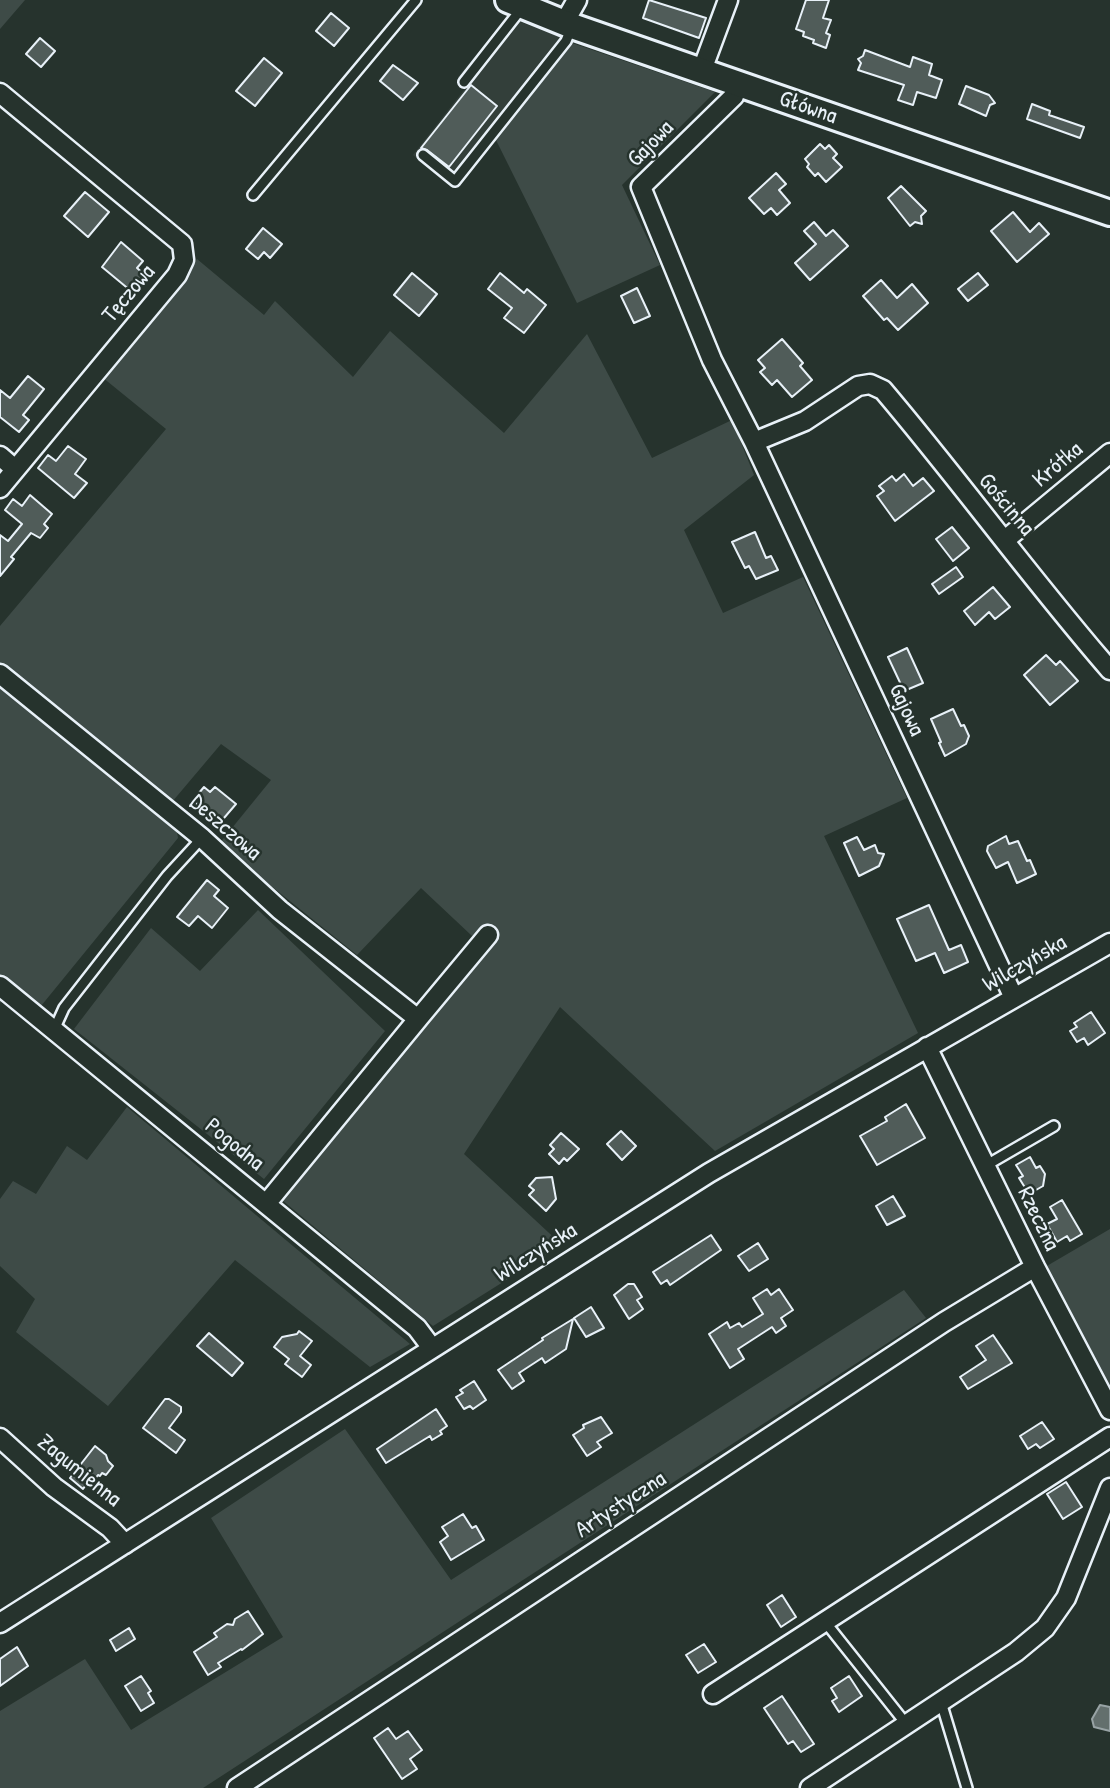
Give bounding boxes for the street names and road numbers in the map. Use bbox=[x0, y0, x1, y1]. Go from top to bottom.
street label: Główna bbox=[776, 85, 840, 131]
street label: Gajowa bbox=[622, 115, 680, 173]
street label: Tęczowa bbox=[97, 259, 161, 329]
street label: Krótka bbox=[1027, 436, 1089, 494]
street label: Gościnna bbox=[972, 468, 1040, 542]
street label: Gajowa bbox=[882, 680, 930, 740]
street label: Deszczowa bbox=[183, 789, 267, 867]
street label: Wilczyńska bbox=[978, 929, 1072, 999]
street label: Pogodna bbox=[199, 1113, 269, 1177]
street label: Rzeczna bbox=[1011, 1183, 1065, 1255]
street label: Wilczyńska bbox=[490, 1217, 582, 1289]
street label: Zagumienna bbox=[32, 1429, 126, 1513]
street label: Artystyczna bbox=[571, 1466, 671, 1544]

